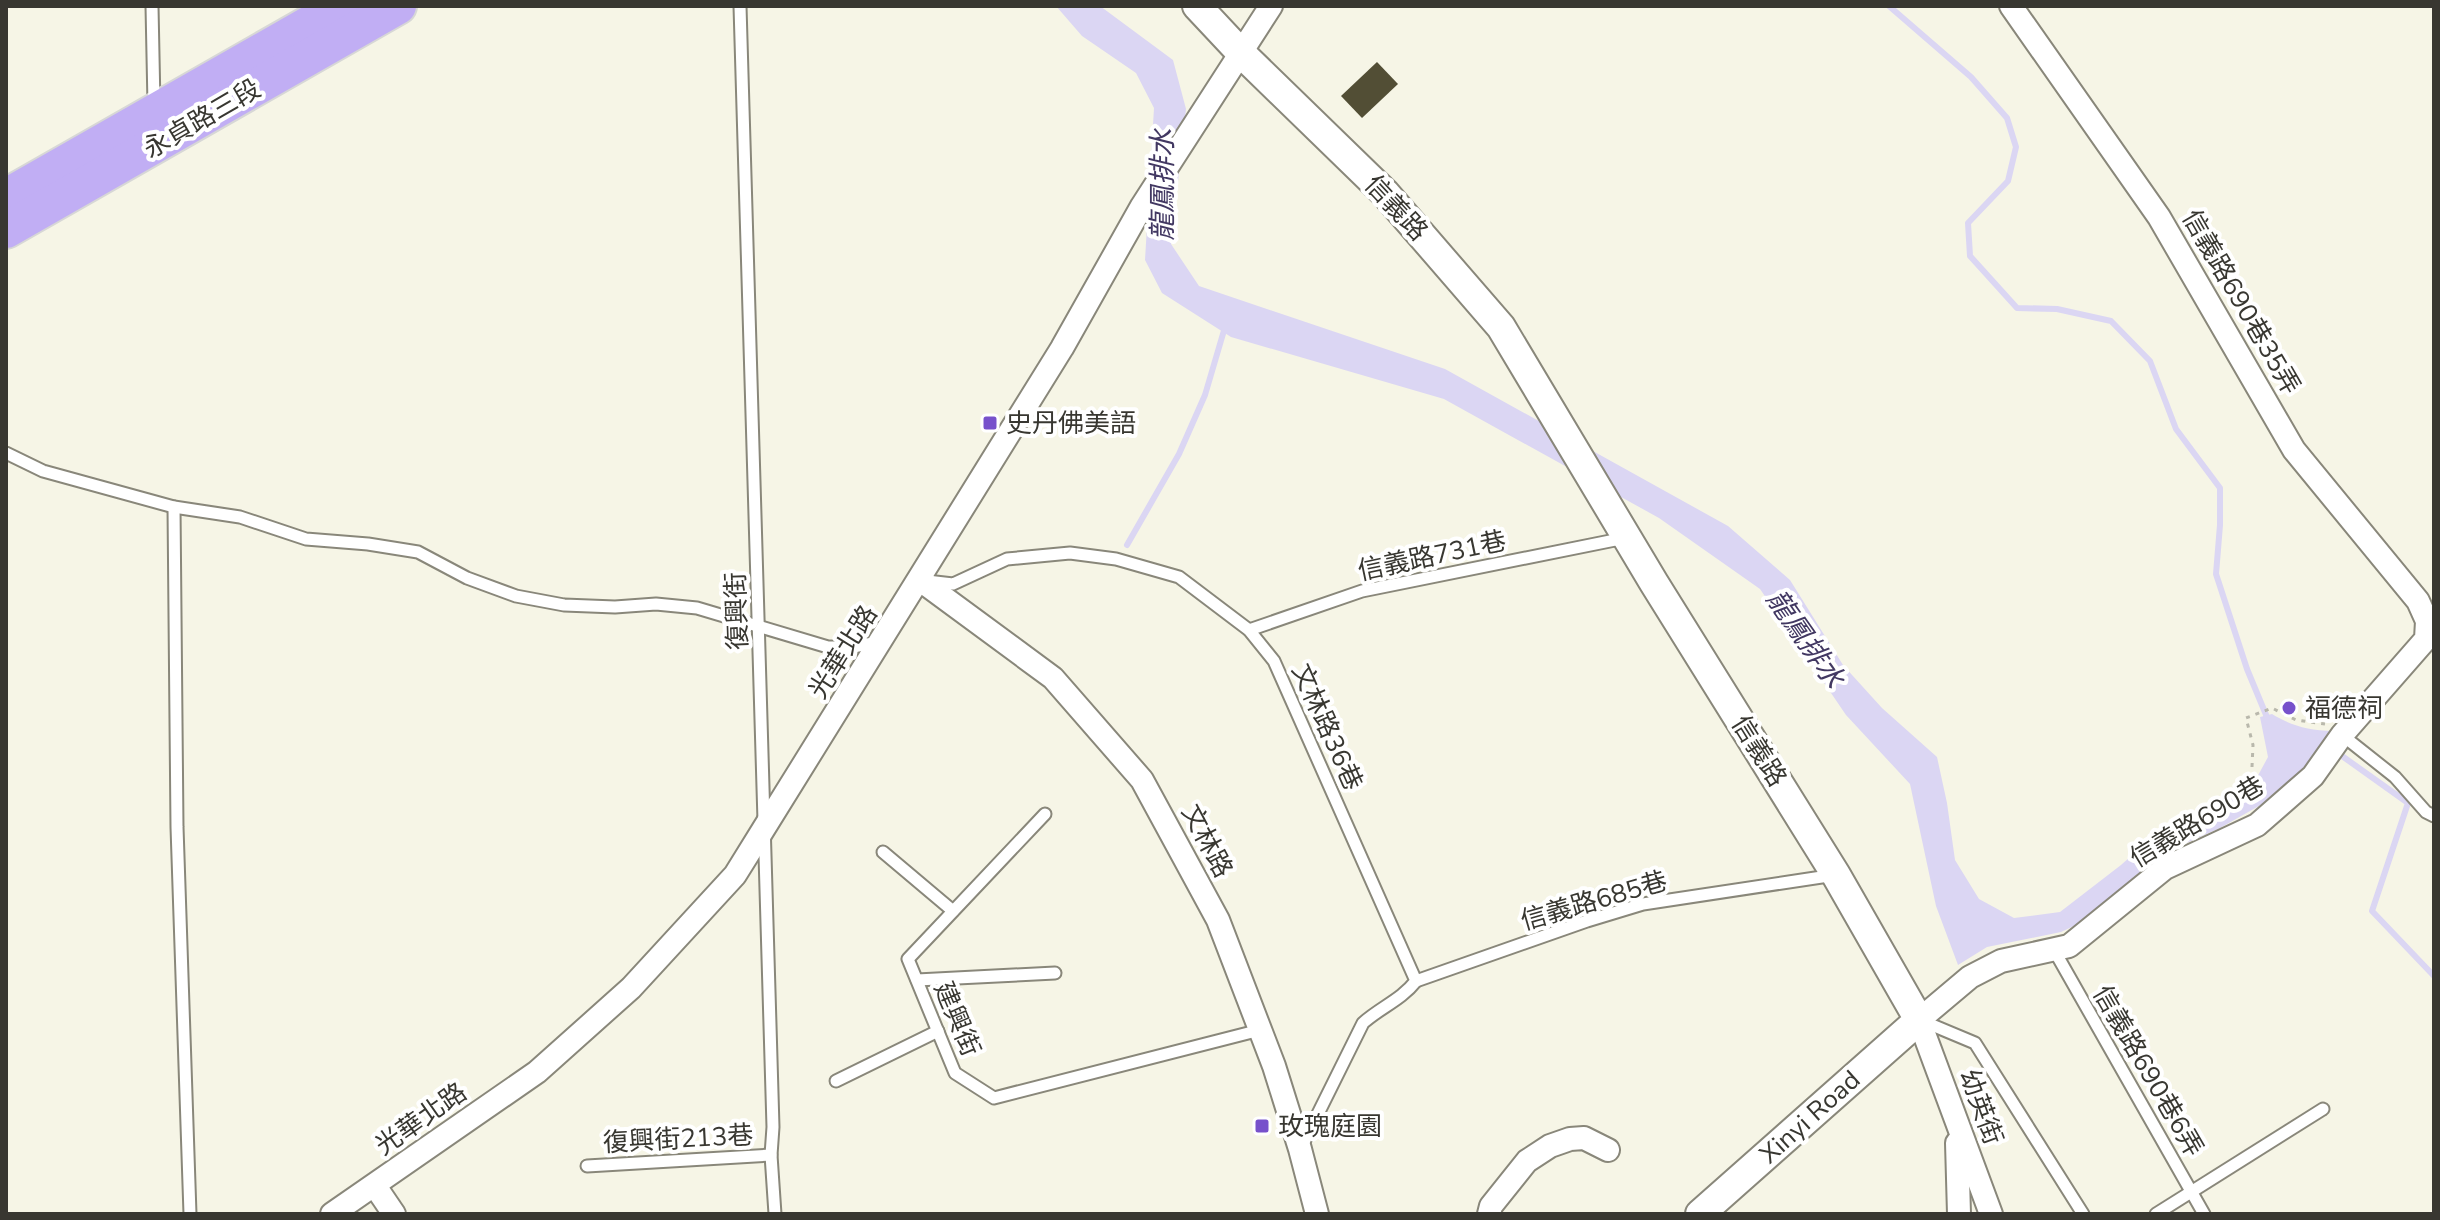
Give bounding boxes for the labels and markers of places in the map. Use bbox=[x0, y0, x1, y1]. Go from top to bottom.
place label: 史丹佛美語 bbox=[1006, 406, 1136, 441]
marker: 史丹佛美語 bbox=[981, 414, 999, 432]
place label: 福德祠 bbox=[2305, 691, 2383, 726]
marker: 福德祠 bbox=[2280, 699, 2298, 717]
place label: 玫瑰庭園 bbox=[1278, 1109, 1382, 1144]
marker: 玫瑰庭園 bbox=[1253, 1117, 1271, 1135]

